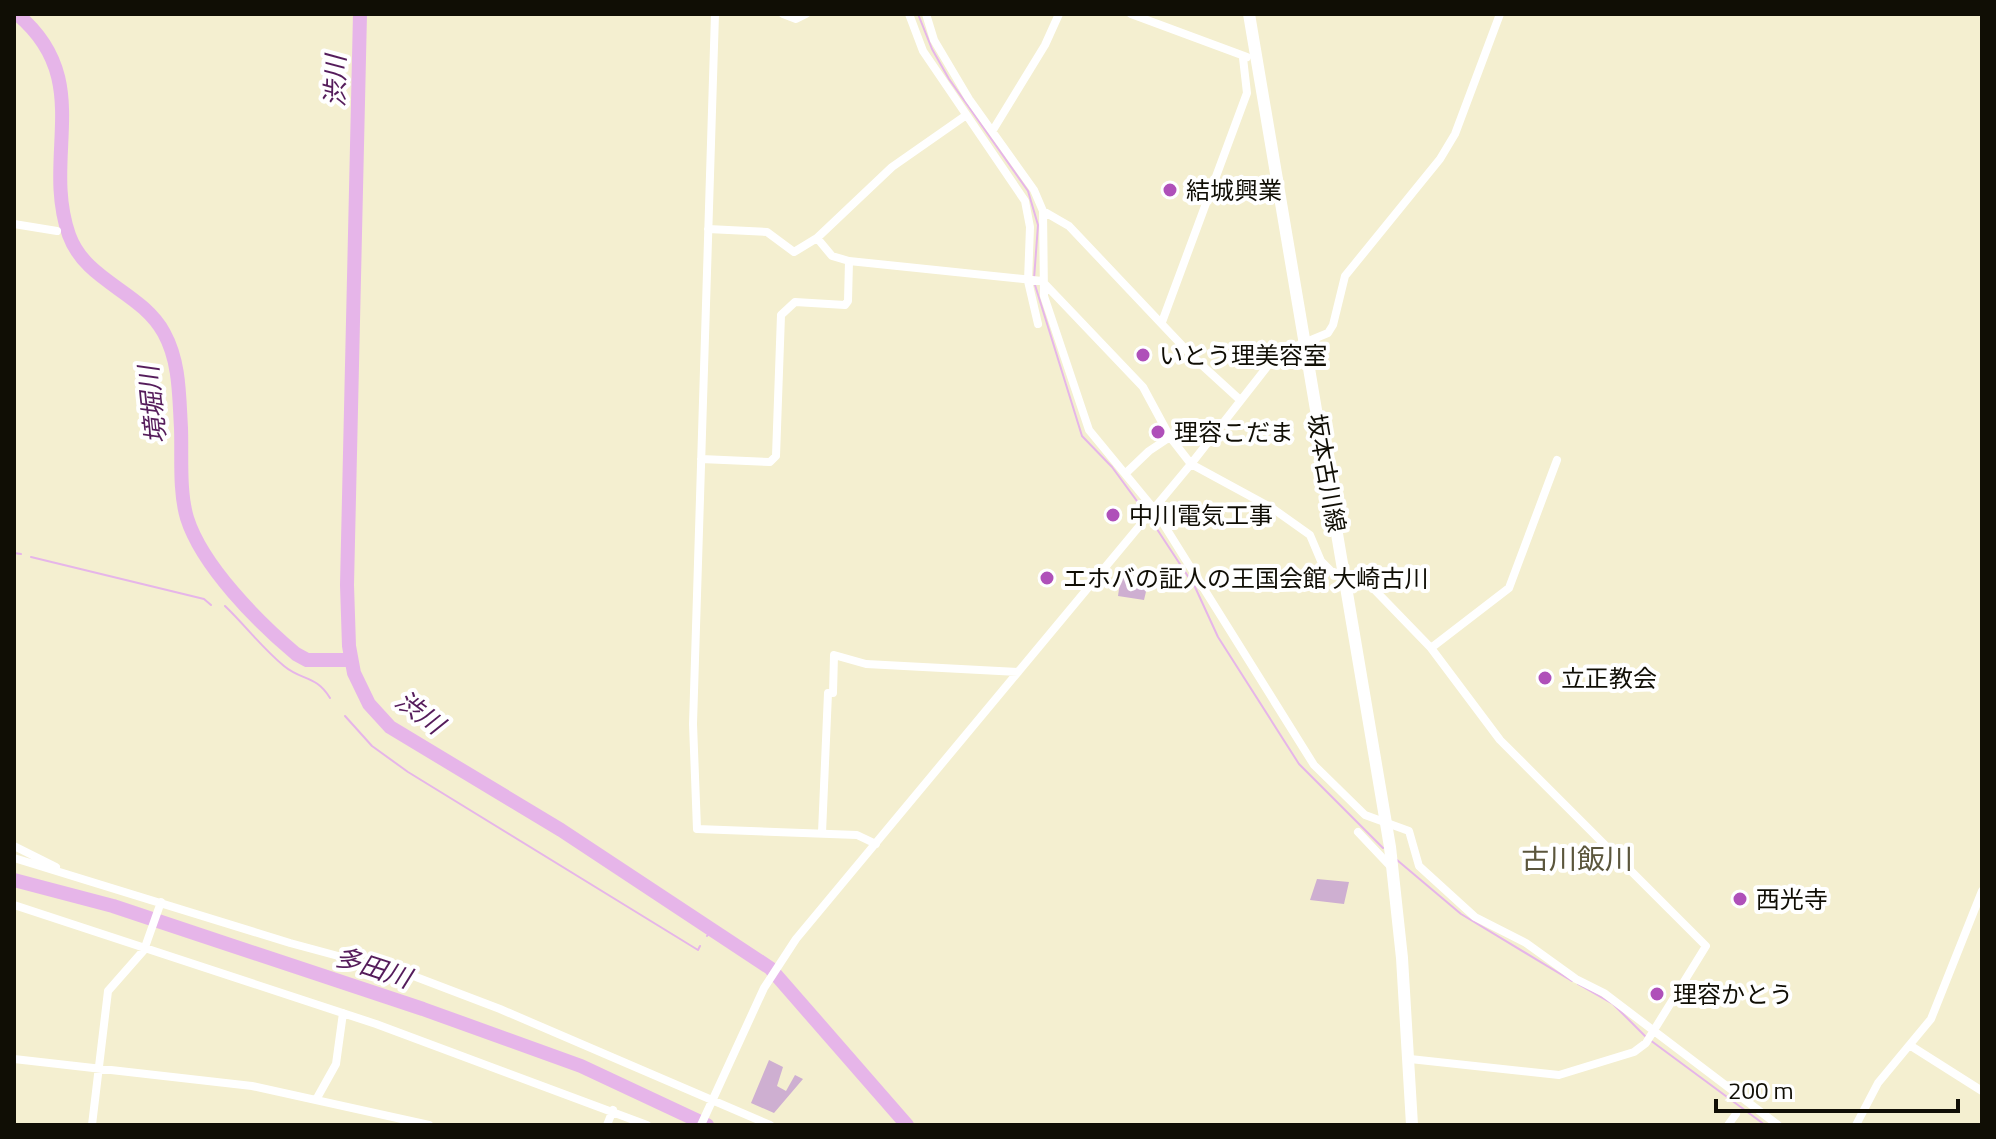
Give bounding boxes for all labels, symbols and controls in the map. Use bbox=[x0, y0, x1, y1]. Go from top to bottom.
water label: 渋川 bbox=[315, 52, 355, 107]
place label: 結城興業 bbox=[1186, 172, 1282, 208]
marker: 結城興業 bbox=[1161, 181, 1179, 199]
place label: いとう理美容室 bbox=[1159, 337, 1327, 373]
marker: いとう理美容室 bbox=[1134, 346, 1152, 364]
water label: 境堀川 bbox=[128, 361, 175, 446]
street label: 坂本古川線 bbox=[1299, 411, 1355, 535]
place label: 理容こだま bbox=[1174, 414, 1294, 450]
marker: 理容こだま bbox=[1149, 423, 1167, 441]
place label: 中川電気工事 bbox=[1129, 497, 1273, 533]
marker: 中川電気工事 bbox=[1104, 506, 1122, 524]
place label: エホバの証人の王国会館 大崎古川 bbox=[1063, 560, 1428, 596]
marker: エホバの証人の王国会館 大崎古川 bbox=[1038, 569, 1056, 587]
place label: 立正教会 bbox=[1561, 660, 1657, 696]
marker: 立正教会 bbox=[1536, 669, 1554, 687]
water label: 渋川 bbox=[387, 681, 455, 745]
district label: 古川飯川 bbox=[1521, 837, 1633, 880]
place label: 西光寺 bbox=[1756, 881, 1828, 917]
marker: 西光寺 bbox=[1731, 890, 1749, 908]
water label: 多田川 bbox=[330, 936, 419, 999]
place label: 理容かとう bbox=[1673, 976, 1793, 1012]
marker: 理容かとう bbox=[1648, 985, 1666, 1003]
scale bar bbox=[1716, 1063, 1958, 1113]
text: 200 m bbox=[1728, 1072, 1794, 1108]

